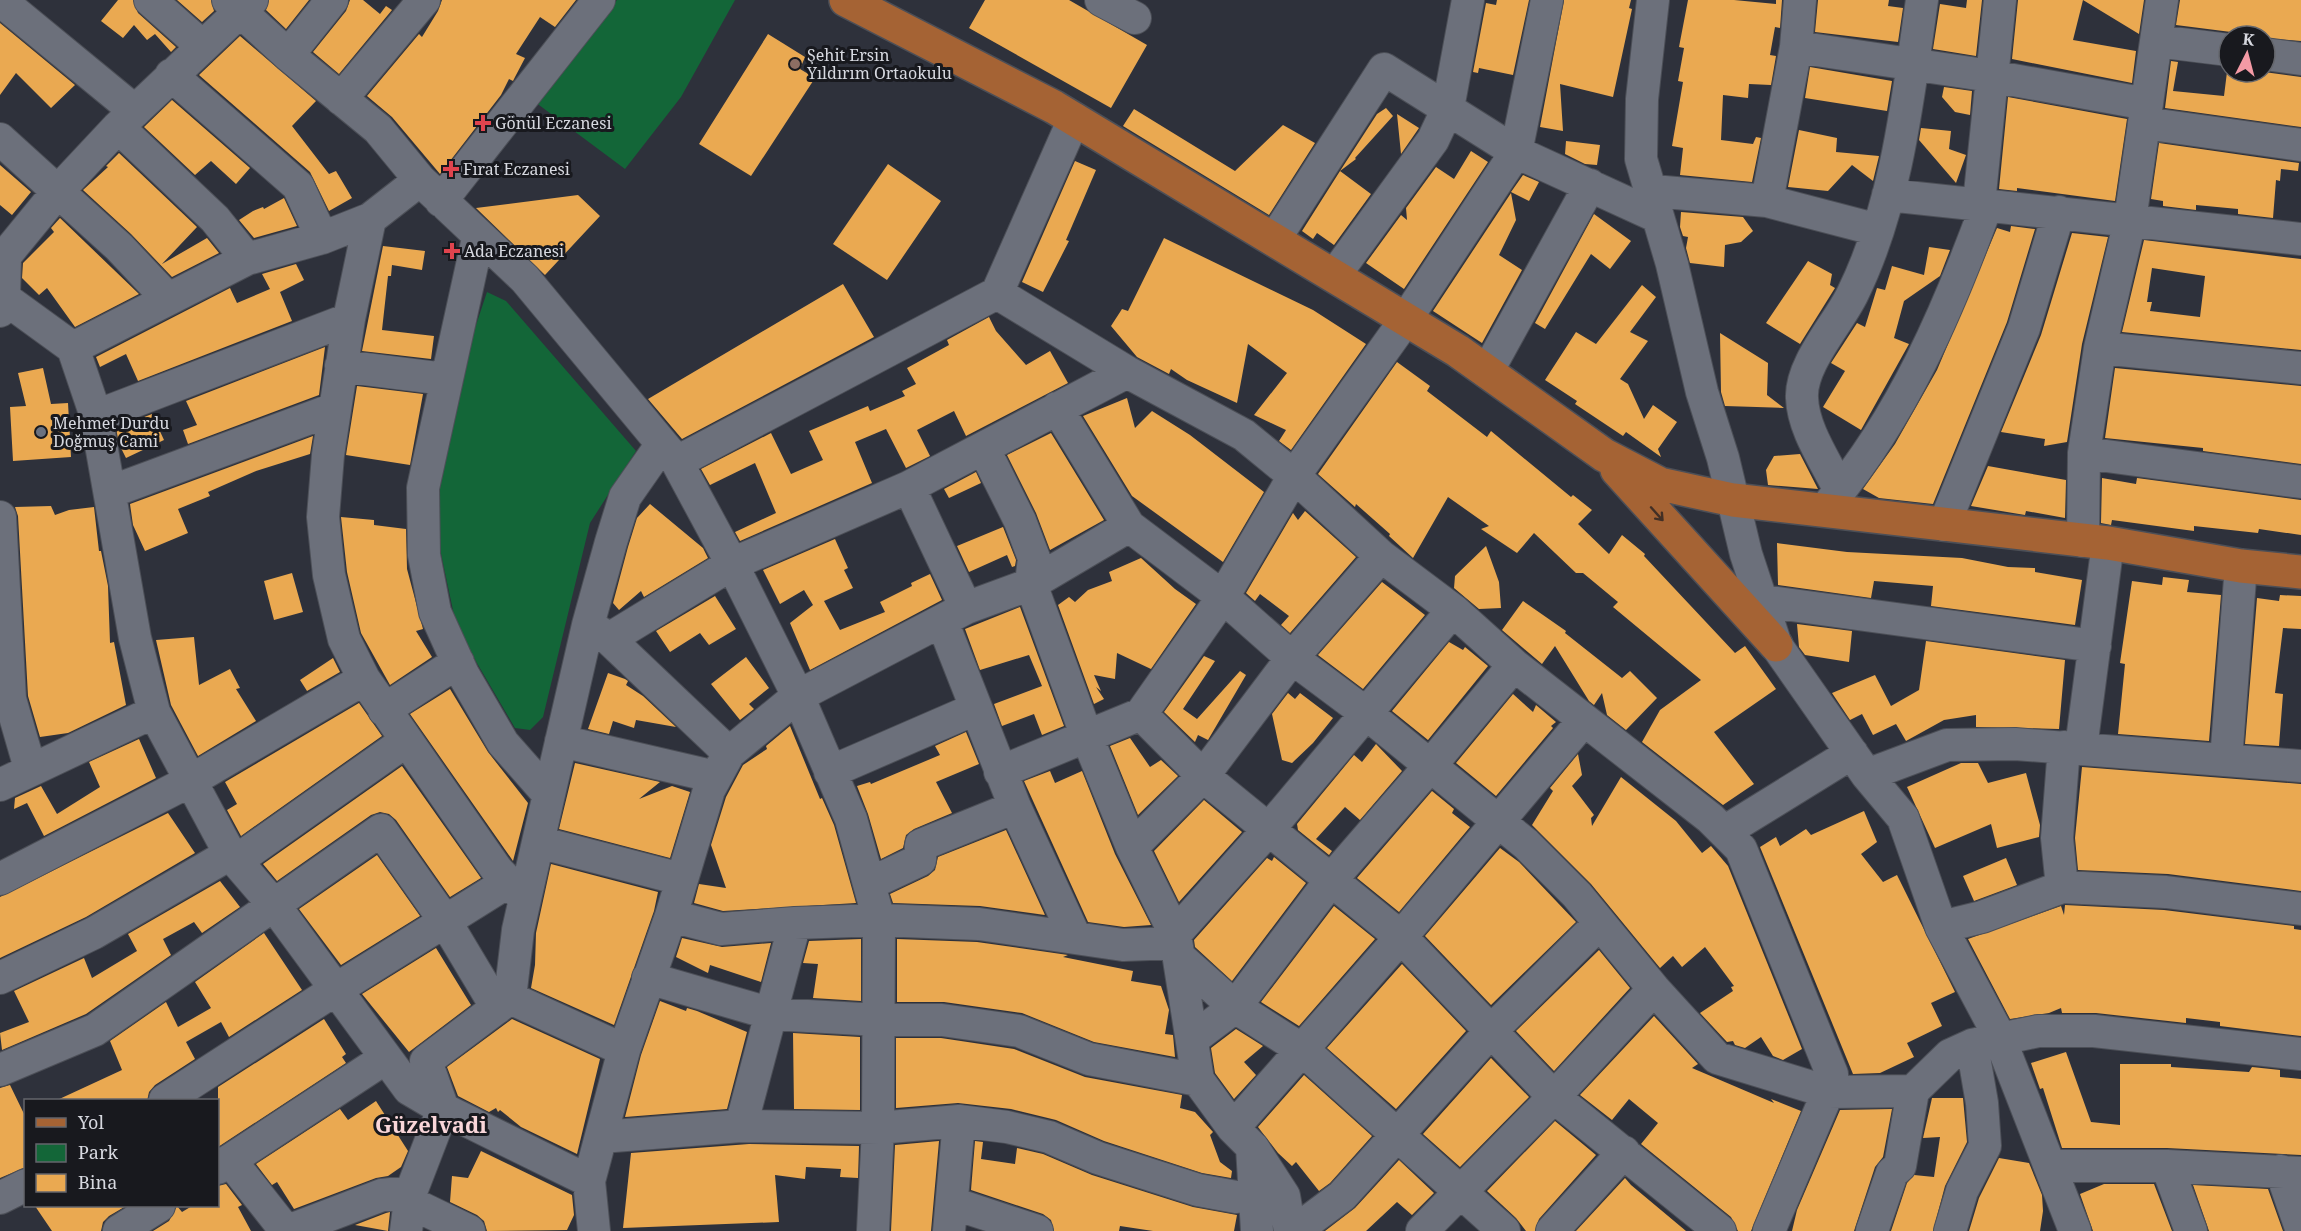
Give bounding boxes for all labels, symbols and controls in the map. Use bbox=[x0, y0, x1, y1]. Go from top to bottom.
north arrow bbox=[2217, 24, 2277, 84]
text: K bbox=[2242, 28, 2256, 51]
place label: Şehit Ersin Yıldırım Ortaokulu bbox=[806, 44, 952, 84]
marker: Şehit Ersin Yıldırım Ortaokulu bbox=[788, 57, 802, 71]
place label: Gönül Eczanesi bbox=[495, 112, 612, 134]
marker: Gönül Eczanesi bbox=[476, 116, 490, 130]
place label: Fırat Eczanesi bbox=[463, 158, 570, 180]
marker: Fırat Eczanesi bbox=[444, 162, 458, 176]
place label: Ada Eczanesi bbox=[464, 240, 564, 262]
marker: Ada Eczanesi bbox=[445, 244, 459, 258]
place label: Mehmet Durdu Doğmuş Cami bbox=[53, 412, 170, 452]
marker: Mehmet Durdu Doğmuş Cami bbox=[34, 425, 48, 439]
one-way arrow bbox=[1650, 507, 1664, 522]
legend bbox=[24, 1099, 219, 1207]
district label: Güzelvadi bbox=[375, 1109, 487, 1139]
text: Yol bbox=[77, 1110, 104, 1134]
text: Park bbox=[78, 1140, 118, 1164]
text: Bina bbox=[78, 1170, 117, 1194]

